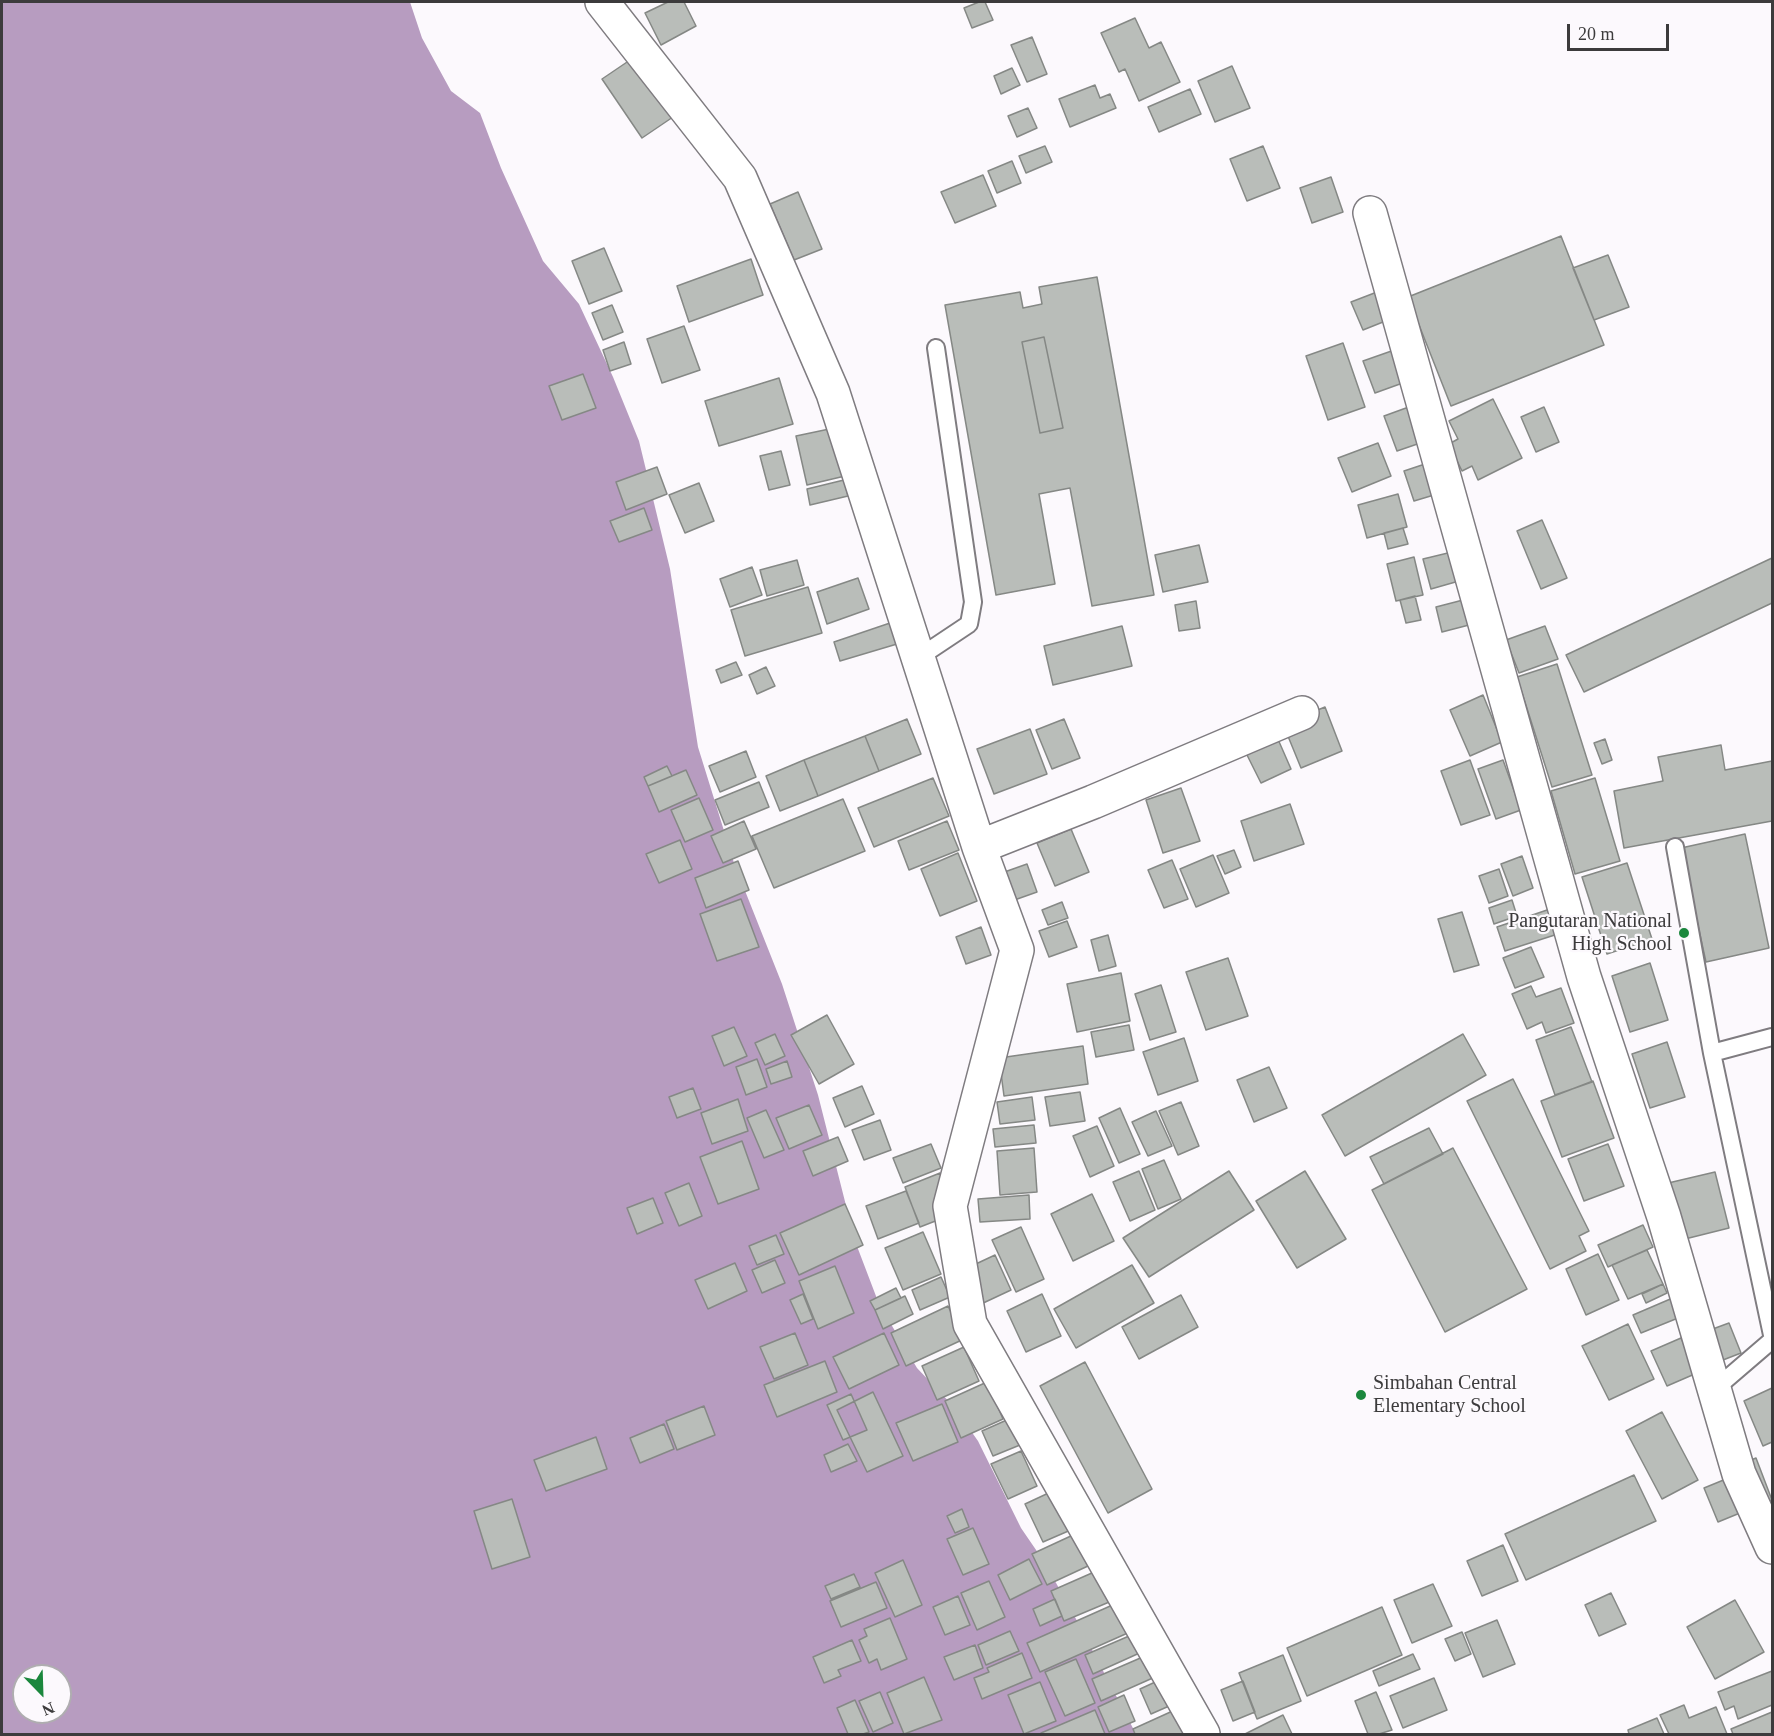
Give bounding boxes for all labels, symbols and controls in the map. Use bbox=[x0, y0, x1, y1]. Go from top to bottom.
scale bar bbox=[1570, 12, 1672, 50]
text: 20 m bbox=[1578, 24, 1615, 44]
place label: Pangutaran National High School bbox=[1508, 910, 1672, 957]
marker: Pangutaran National High School bbox=[1677, 926, 1691, 940]
place label: Simbahan Central Elementary School bbox=[1373, 1372, 1526, 1419]
marker: Simbahan Central Elementary School bbox=[1354, 1388, 1368, 1402]
north arrow bbox=[12, 1664, 72, 1724]
text: N bbox=[40, 1699, 57, 1719]

